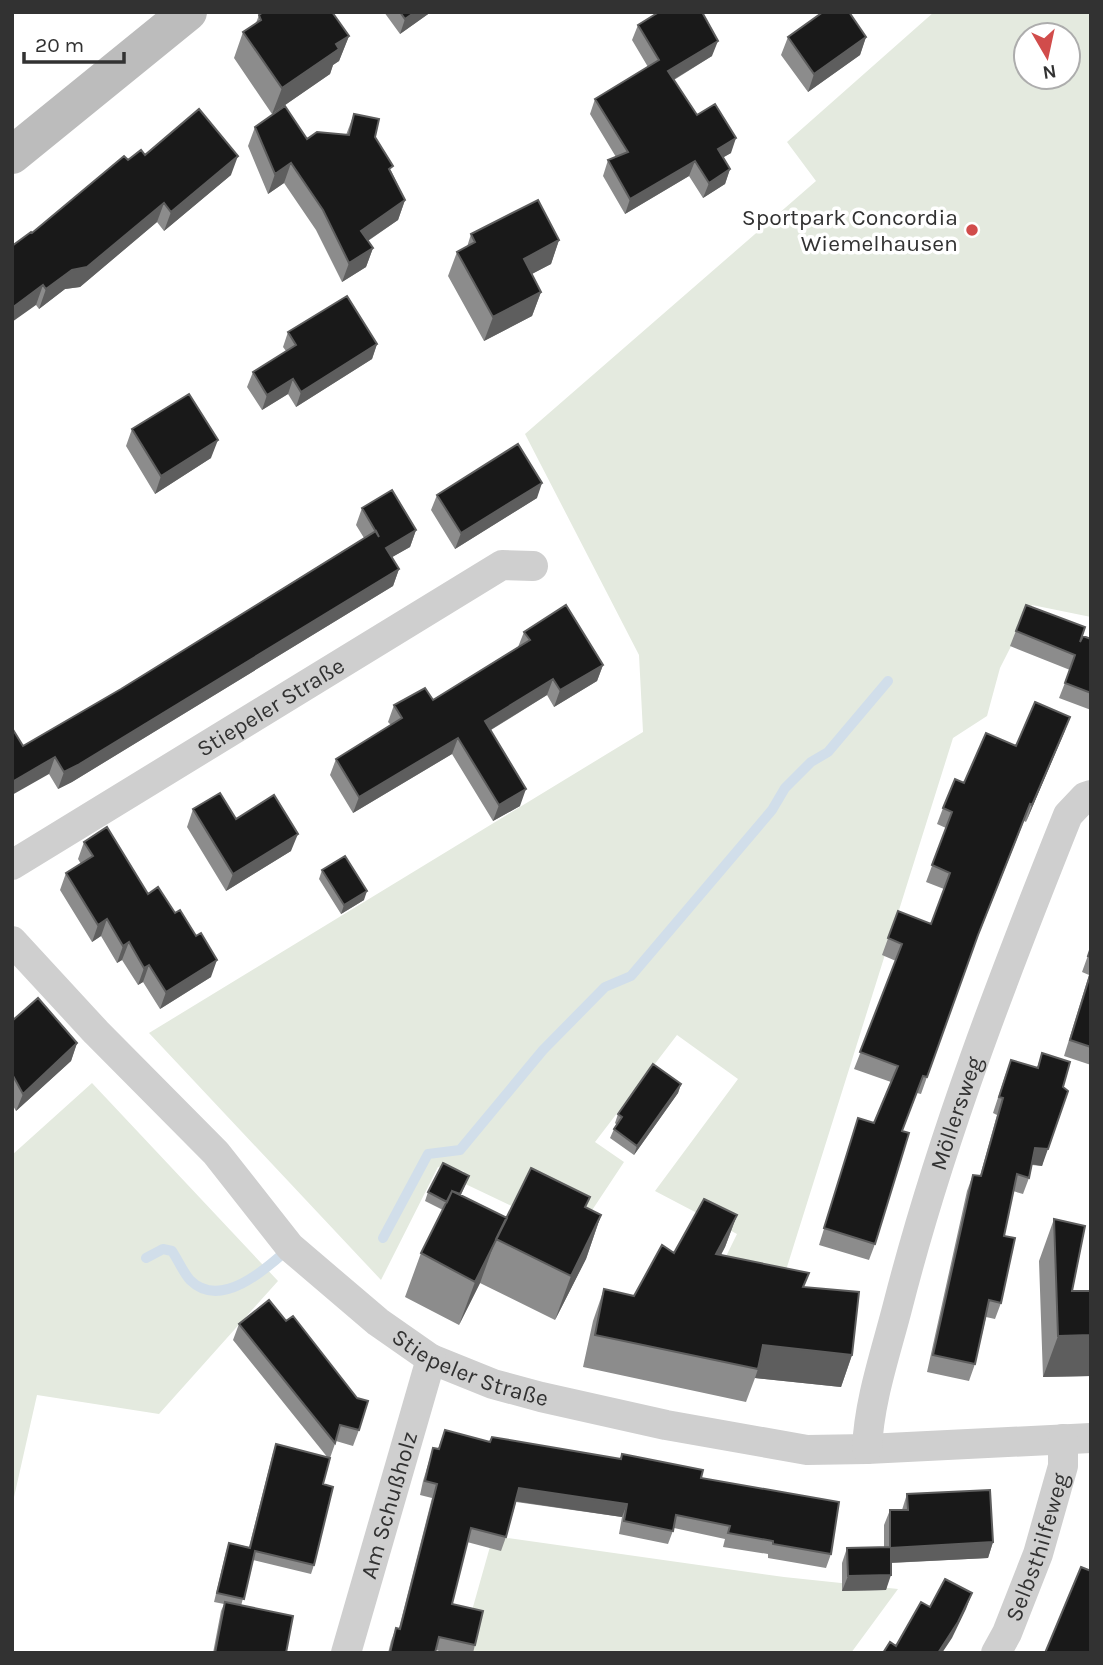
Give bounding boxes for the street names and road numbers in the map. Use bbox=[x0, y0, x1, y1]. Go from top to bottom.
street label: Stiepeler Straße bbox=[192, 651, 349, 762]
street label: Möllersweg bbox=[924, 1053, 988, 1174]
street label: Stiepeler Straße bbox=[387, 1323, 551, 1412]
street label: Am Schußholz bbox=[355, 1428, 423, 1582]
street label: Selbsthilfeweg bbox=[999, 1470, 1074, 1625]

